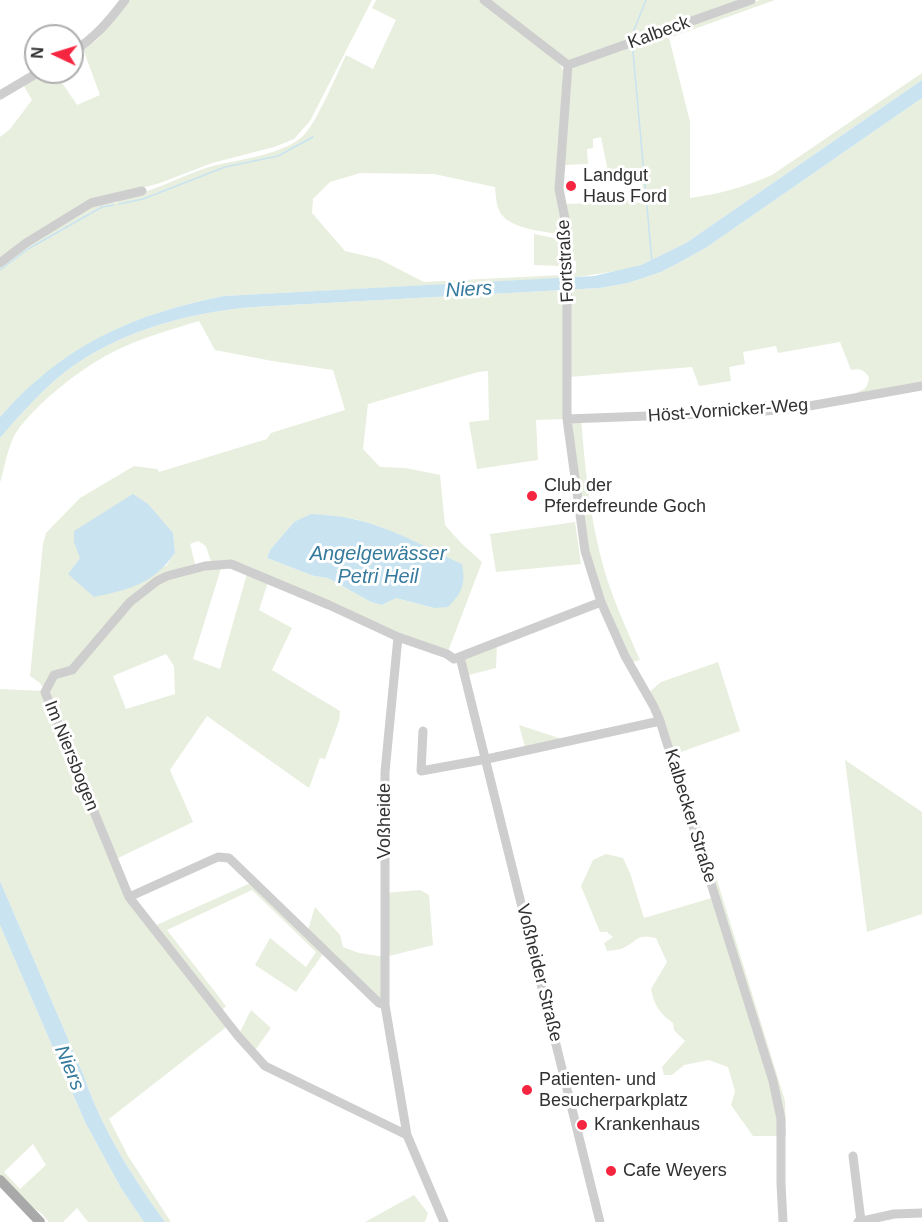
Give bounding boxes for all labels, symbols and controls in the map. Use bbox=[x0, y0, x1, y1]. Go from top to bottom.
street label: Kalbeck bbox=[625, 12, 693, 54]
north arrow bbox=[24, 24, 84, 84]
text: N bbox=[29, 46, 46, 59]
place label: Landgut Haus Ford bbox=[583, 165, 667, 207]
marker: Landgut Haus Ford bbox=[564, 179, 578, 193]
street label: Fortstraße bbox=[553, 219, 579, 303]
water label: Niers bbox=[445, 277, 493, 303]
street label: Höst-Vornicker-Weg bbox=[647, 395, 809, 427]
place label: Club der Pferdefreunde Goch bbox=[544, 475, 706, 518]
marker: Club der Pferdefreunde Goch bbox=[525, 489, 539, 503]
water label: Angelgewässer Petri Heil bbox=[310, 542, 446, 589]
street label: Im Niersbogen bbox=[39, 698, 103, 814]
street label: Kalbecker Straße bbox=[659, 746, 721, 886]
street label: Voßheide bbox=[374, 783, 396, 859]
street label: Voßheider Straße bbox=[511, 902, 567, 1044]
water label: Niers bbox=[49, 1042, 89, 1094]
place label: Patienten- und Besucherparkplatz bbox=[539, 1069, 688, 1112]
marker: Patienten- und Besucherparkplatz bbox=[520, 1083, 534, 1097]
place label: Krankenhaus bbox=[594, 1114, 700, 1136]
marker: Krankenhaus bbox=[575, 1118, 589, 1132]
place label: Cafe Weyers bbox=[623, 1160, 727, 1182]
marker: Cafe Weyers bbox=[604, 1164, 618, 1178]

